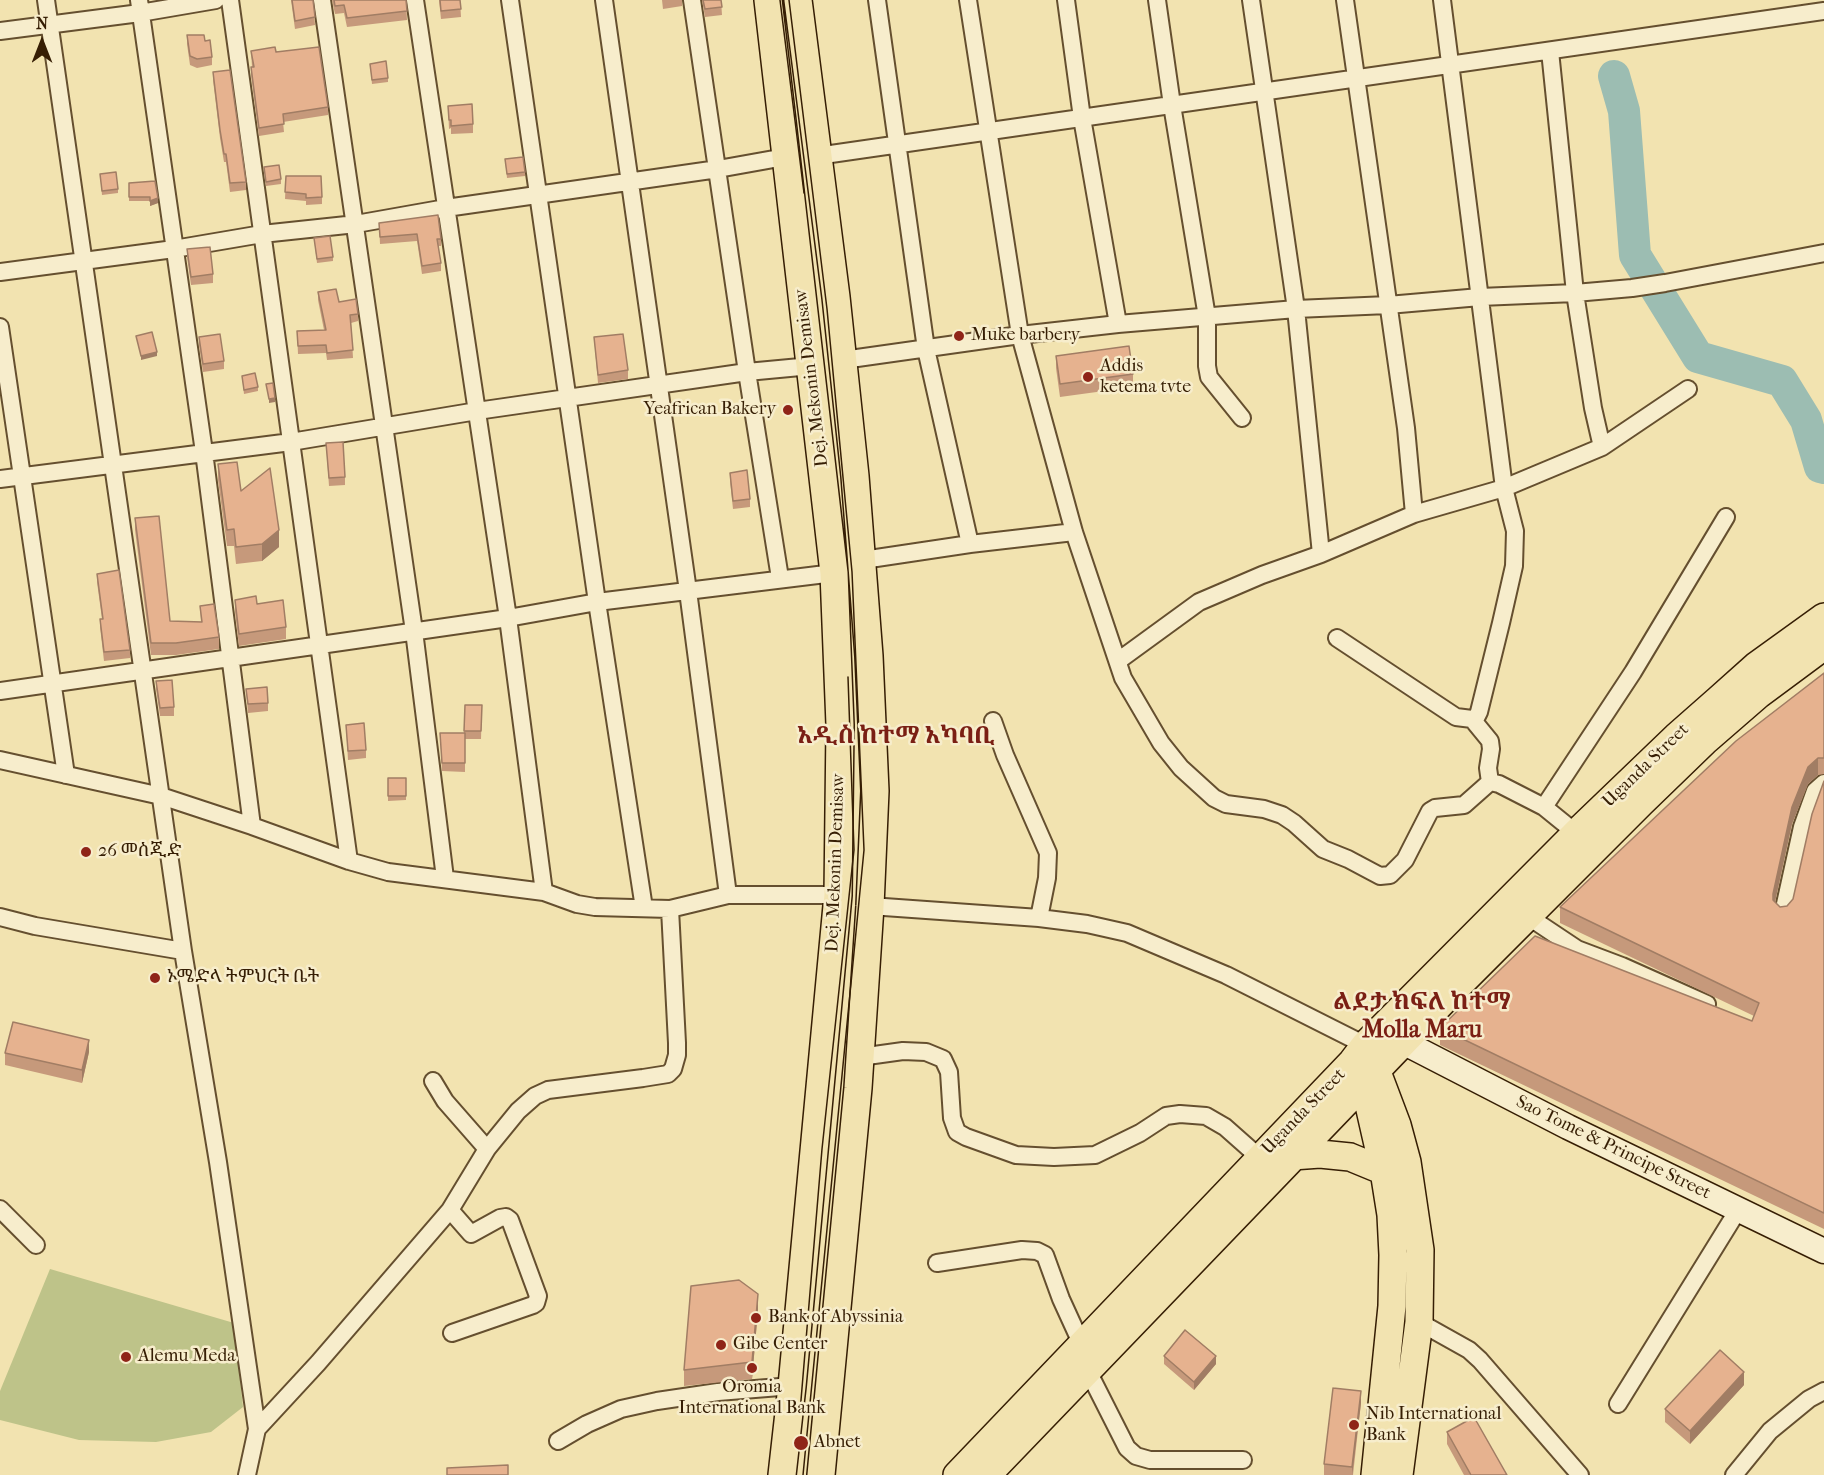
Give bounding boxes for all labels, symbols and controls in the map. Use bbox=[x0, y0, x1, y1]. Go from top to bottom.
north arrow bbox=[12, 12, 72, 72]
text: N bbox=[36, 14, 48, 33]
street label: Dej. Mekonin Demisaw bbox=[790, 288, 834, 468]
place label: Muke barbery bbox=[971, 325, 1080, 347]
marker: Muke barbery bbox=[952, 329, 966, 343]
place label: Addis ketema tvte bbox=[1100, 356, 1191, 398]
marker: Addis ketema tvte bbox=[1081, 370, 1095, 384]
place label: Yeafrican Bakery bbox=[644, 399, 776, 421]
marker: Yeafrican Bakery bbox=[781, 403, 795, 417]
street label: Uganda Street bbox=[1598, 719, 1694, 813]
district label: አዲስ ከተማ አካባቢ bbox=[797, 723, 995, 751]
street label: Dej. Mekonin Demisaw bbox=[822, 773, 850, 953]
place label: 26 መስጂድ bbox=[98, 841, 182, 863]
marker: 26 መስጂድ bbox=[79, 845, 93, 859]
place label: ኦሜድላ ትምህርት ቤት bbox=[167, 967, 319, 989]
marker: ኦሜድላ ትምህርት ቤት bbox=[148, 971, 162, 985]
district label: ልደታ ክፍለ ከተማ Molla Maru bbox=[1333, 989, 1511, 1045]
street label: Uganda Street bbox=[1257, 1064, 1351, 1160]
street label: Sao Tome & Principe Street bbox=[1512, 1091, 1714, 1205]
place label: Bank of Abyssinia bbox=[768, 1307, 903, 1329]
marker: Bank of Abyssinia bbox=[749, 1311, 763, 1325]
place label: Gibe Center bbox=[733, 1334, 827, 1356]
marker: Gibe Center bbox=[714, 1338, 728, 1352]
place label: Alemu Meda bbox=[138, 1346, 236, 1368]
marker: Alemu Meda bbox=[119, 1350, 133, 1364]
marker: Oromia International Bank bbox=[745, 1361, 759, 1375]
place label: Oromia International Bank bbox=[678, 1377, 826, 1420]
place label: Nib International Bank bbox=[1366, 1404, 1501, 1446]
marker: Nib International Bank bbox=[1347, 1418, 1361, 1432]
place label: Abnet bbox=[814, 1432, 861, 1454]
marker: Abnet bbox=[792, 1434, 810, 1452]

